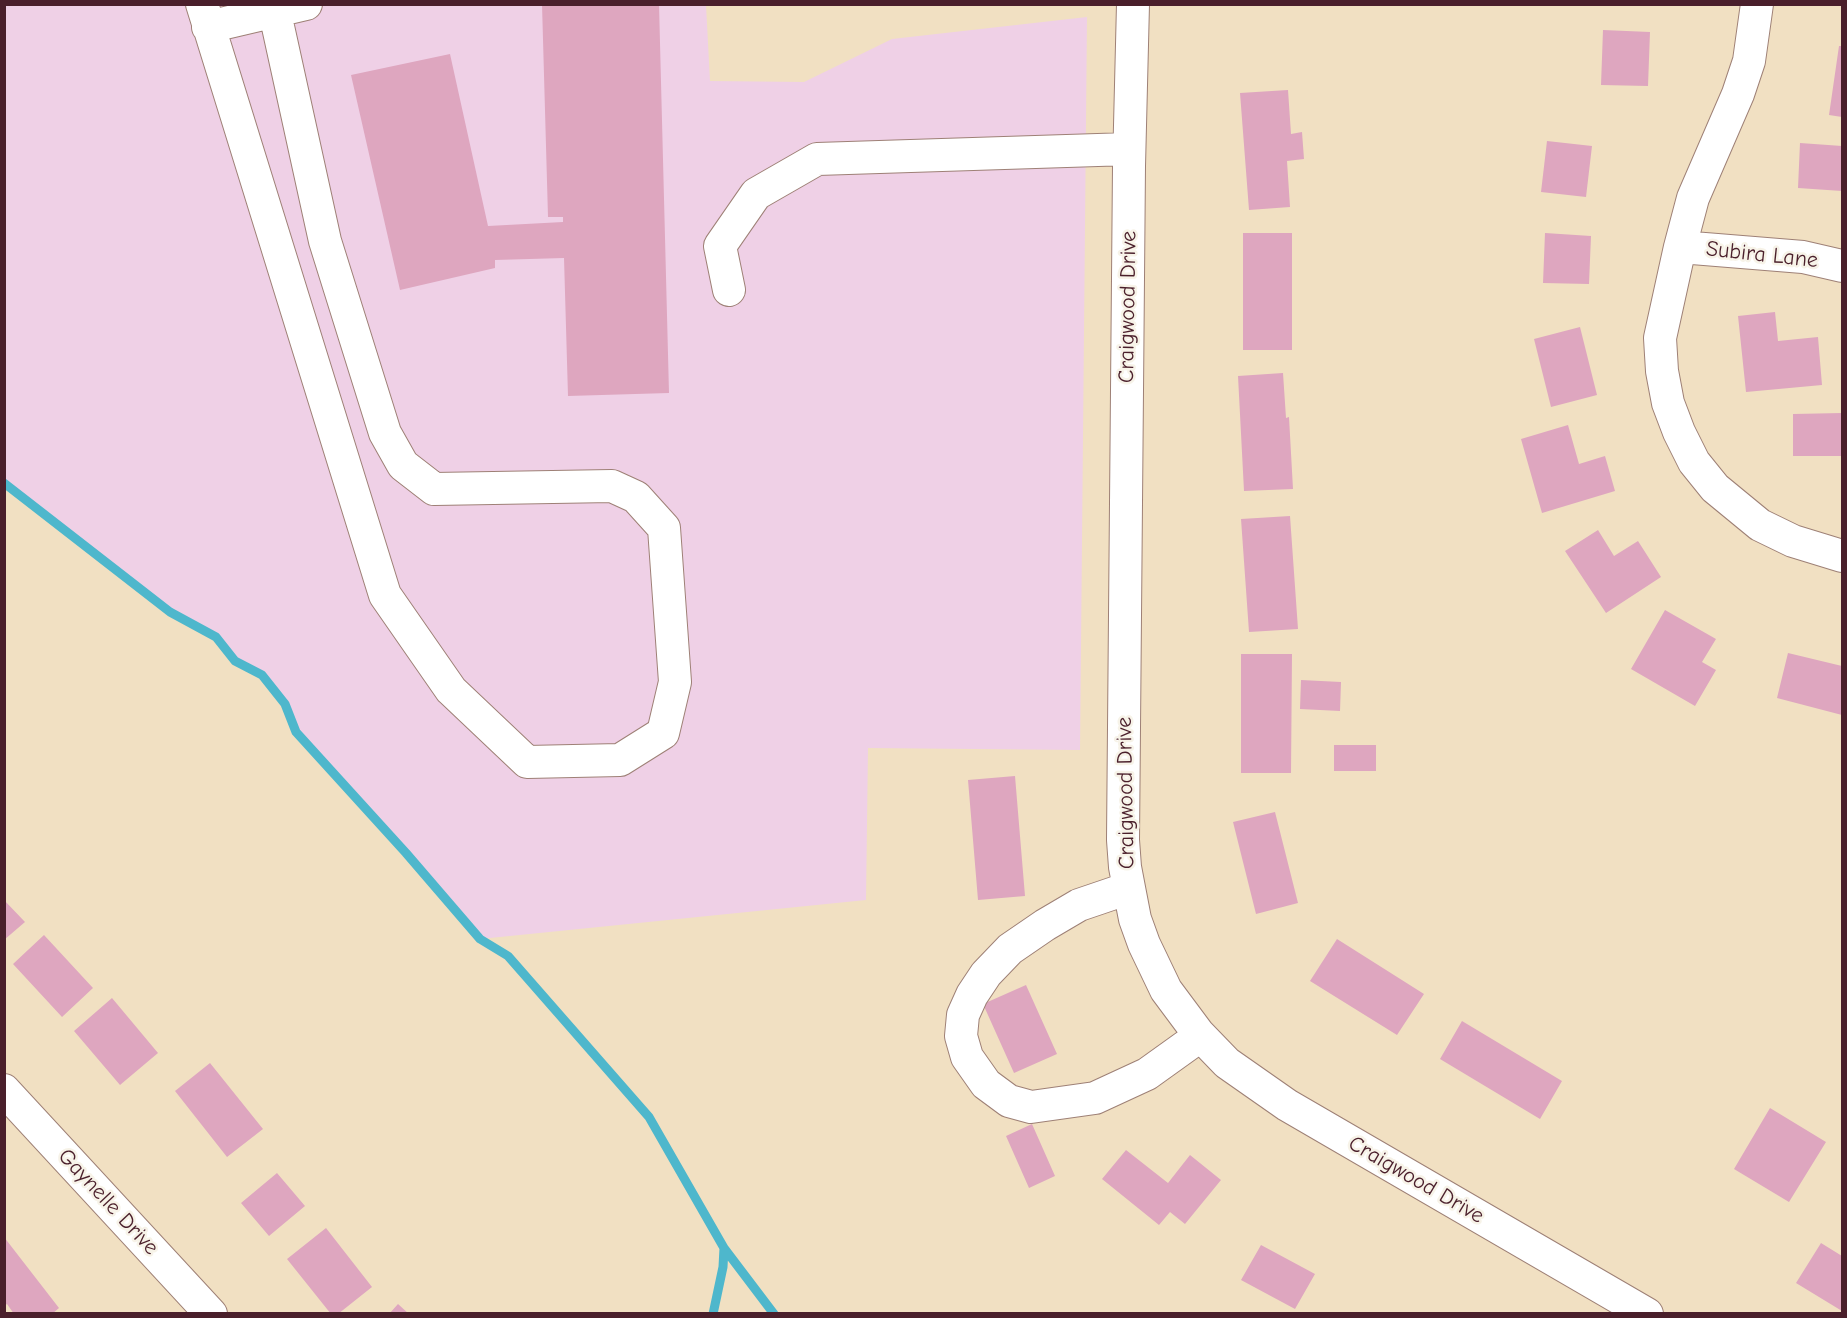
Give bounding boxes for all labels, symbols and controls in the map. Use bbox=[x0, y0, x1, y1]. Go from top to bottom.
street label: Craigwood Drive bbox=[1113, 231, 1143, 383]
street label: Subira Lane bbox=[1705, 236, 1819, 274]
street label: Craigwood Drive bbox=[1111, 717, 1141, 869]
street label: Craigwood Drive bbox=[1343, 1131, 1489, 1229]
street label: Gaynelle Drive bbox=[52, 1143, 164, 1261]

